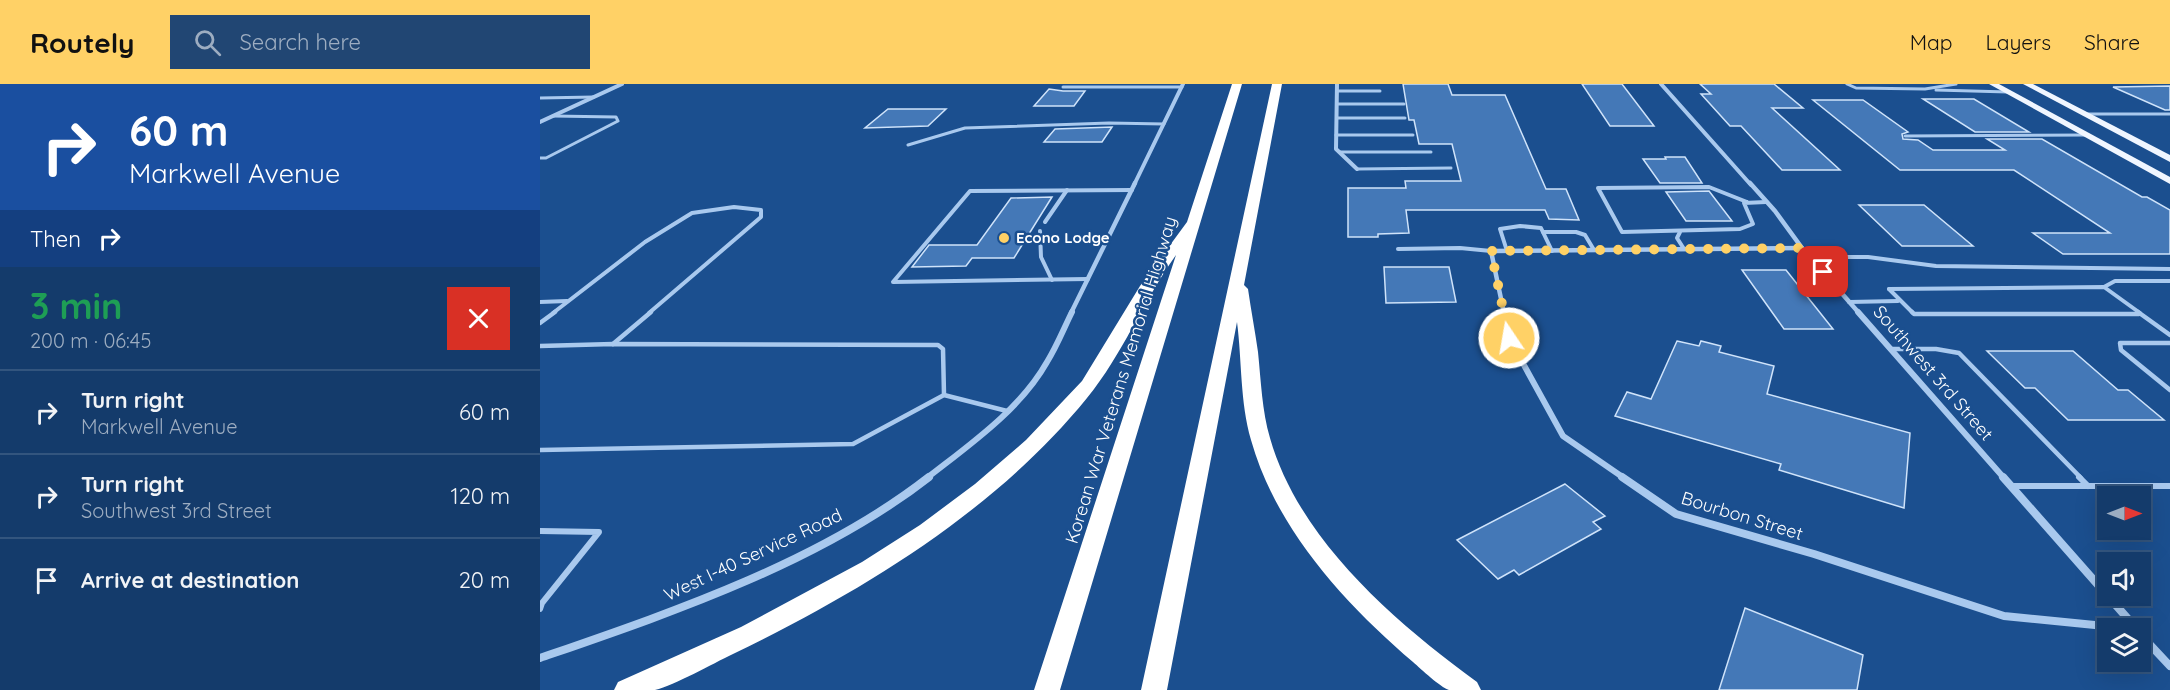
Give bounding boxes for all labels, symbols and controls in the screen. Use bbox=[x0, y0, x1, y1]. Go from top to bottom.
search box bbox=[170, 15, 590, 69]
text: Routely bbox=[30, 25, 134, 60]
icon: search bbox=[191, 26, 224, 59]
text: Search here bbox=[239, 28, 361, 56]
text: Map bbox=[1910, 29, 1953, 55]
text: Layers bbox=[1986, 29, 2051, 55]
text: Share bbox=[2084, 29, 2140, 55]
text: 60 m bbox=[129, 104, 229, 157]
icon: right bbox=[30, 108, 108, 186]
text: Markwell Avenue bbox=[129, 156, 340, 190]
street label: Korean War Veterans Memorial Highway bbox=[1060, 213, 1181, 546]
icon: right bbox=[93, 222, 126, 255]
text: Then bbox=[30, 225, 81, 253]
place label: Econo Lodge bbox=[1016, 228, 1110, 247]
marker: Econo Lodge bbox=[997, 231, 1011, 245]
pin bbox=[1797, 246, 1848, 297]
icon: arrive bbox=[1806, 255, 1839, 288]
text: 3 min bbox=[30, 283, 123, 328]
button: close bbox=[447, 287, 510, 350]
street label: Southwest 3rd Street bbox=[1868, 300, 1998, 445]
position arrow bbox=[1477, 306, 1541, 370]
text: 200 m · 06:45 bbox=[30, 328, 151, 353]
text: Turn right bbox=[81, 386, 185, 414]
icon: right bbox=[30, 396, 63, 429]
text: 60 m bbox=[459, 398, 510, 426]
text: Markwell Avenue bbox=[81, 414, 237, 439]
text: Turn right bbox=[81, 470, 185, 498]
icon: right bbox=[30, 480, 63, 513]
text: 120 m bbox=[451, 482, 510, 510]
street label: Bourbon Street bbox=[1679, 486, 1806, 545]
north arrow bbox=[2097, 486, 2151, 540]
map controls bbox=[2097, 486, 2151, 672]
text: Southwest 3rd Street bbox=[81, 498, 272, 523]
street label: West I-40 Service Road bbox=[660, 503, 846, 606]
button: sound bbox=[2097, 552, 2151, 606]
icon: arrive bbox=[30, 564, 63, 597]
text: Arrive at destination bbox=[81, 566, 299, 594]
text: 20 m bbox=[459, 566, 510, 594]
button: layers bbox=[2097, 618, 2151, 672]

